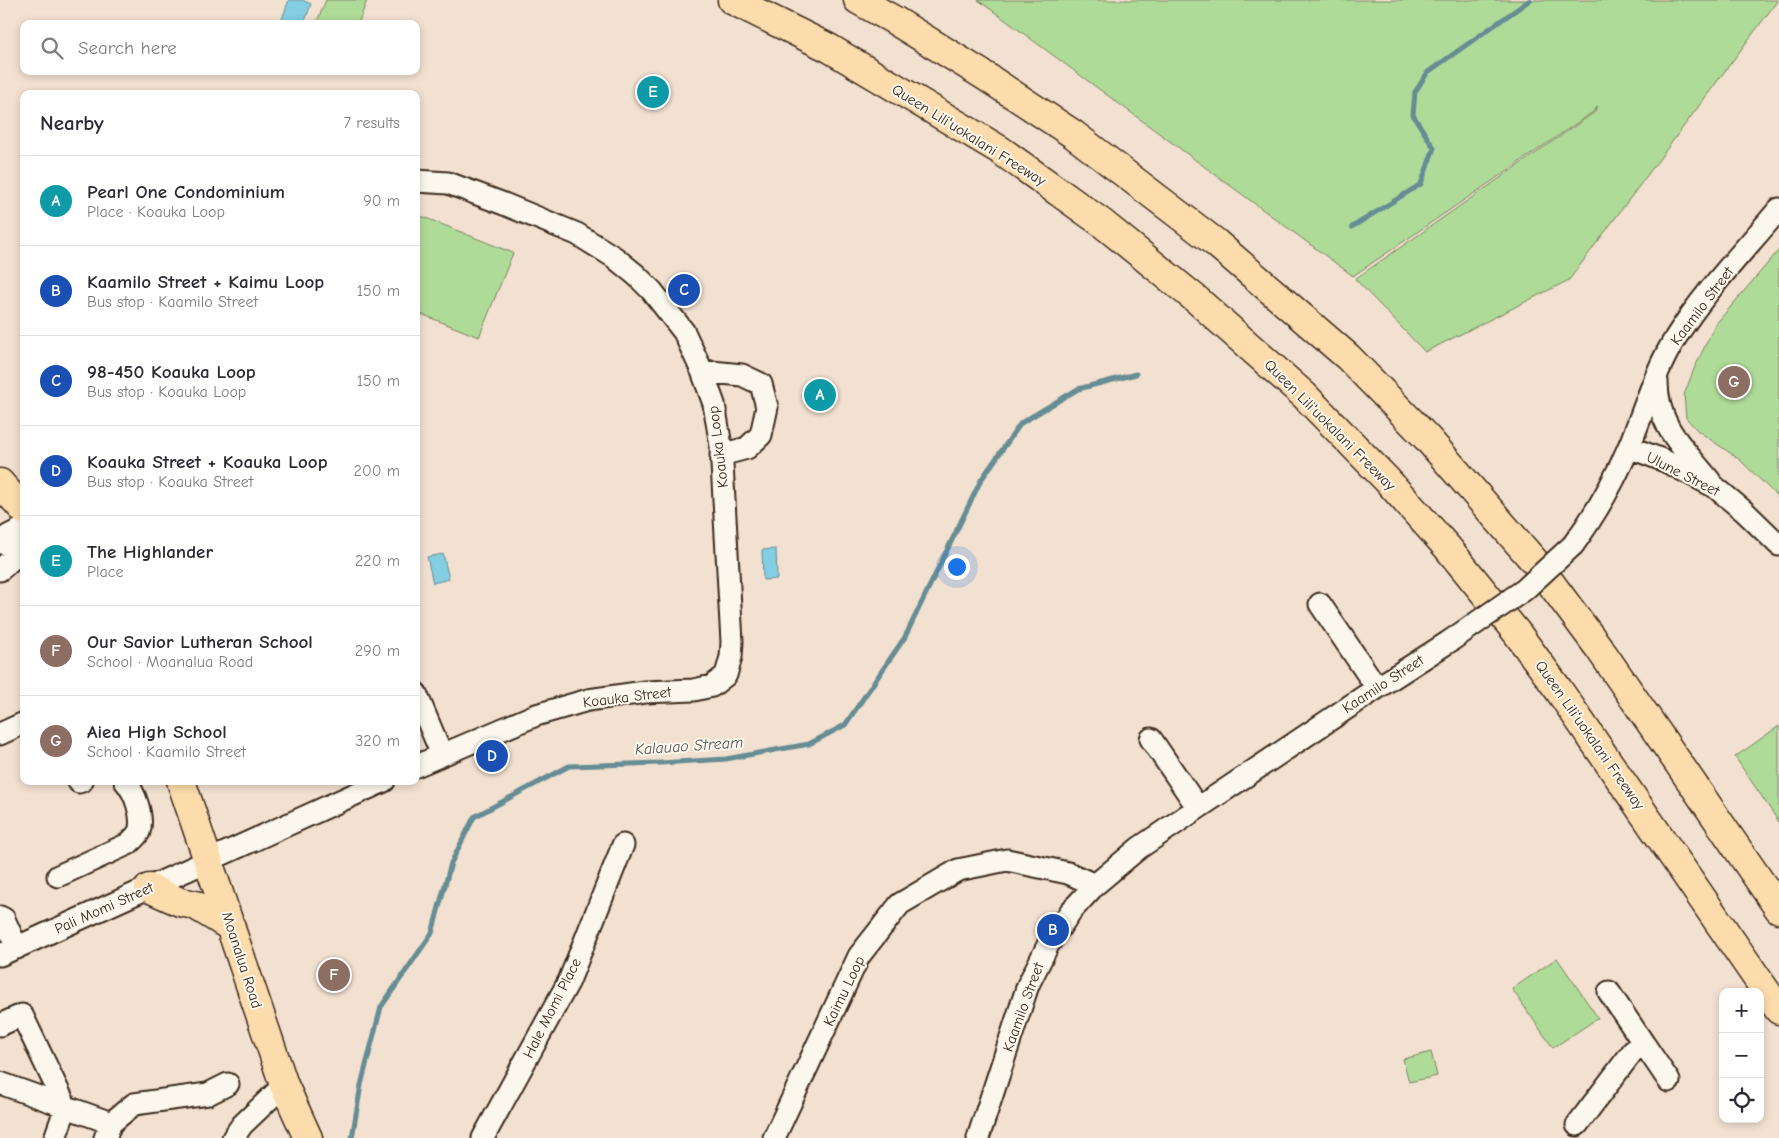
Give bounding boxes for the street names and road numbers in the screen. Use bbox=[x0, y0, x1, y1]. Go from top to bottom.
street label: Queen Liliʻuokalani Freeway bbox=[889, 80, 1050, 190]
street label: Kaamilo Street bbox=[1667, 263, 1738, 349]
street label: Queen Liliʻuokalani Freeway bbox=[1261, 356, 1400, 495]
street label: Koauka Loop bbox=[704, 405, 732, 489]
street label: Ulune Street bbox=[1643, 448, 1723, 500]
street label: Kaamilo Street bbox=[1339, 651, 1428, 717]
street label: Queen Liliʻuokalani Freeway bbox=[1532, 657, 1649, 813]
street label: Koauka Street bbox=[582, 683, 673, 711]
street label: Pali Momi Street bbox=[52, 878, 157, 938]
street label: Moanalua Road bbox=[218, 909, 266, 1011]
street label: Kaimu Loop bbox=[819, 953, 869, 1029]
street label: Hale Momi Place bbox=[519, 955, 585, 1061]
street label: Kaamilo Street bbox=[999, 959, 1048, 1054]

